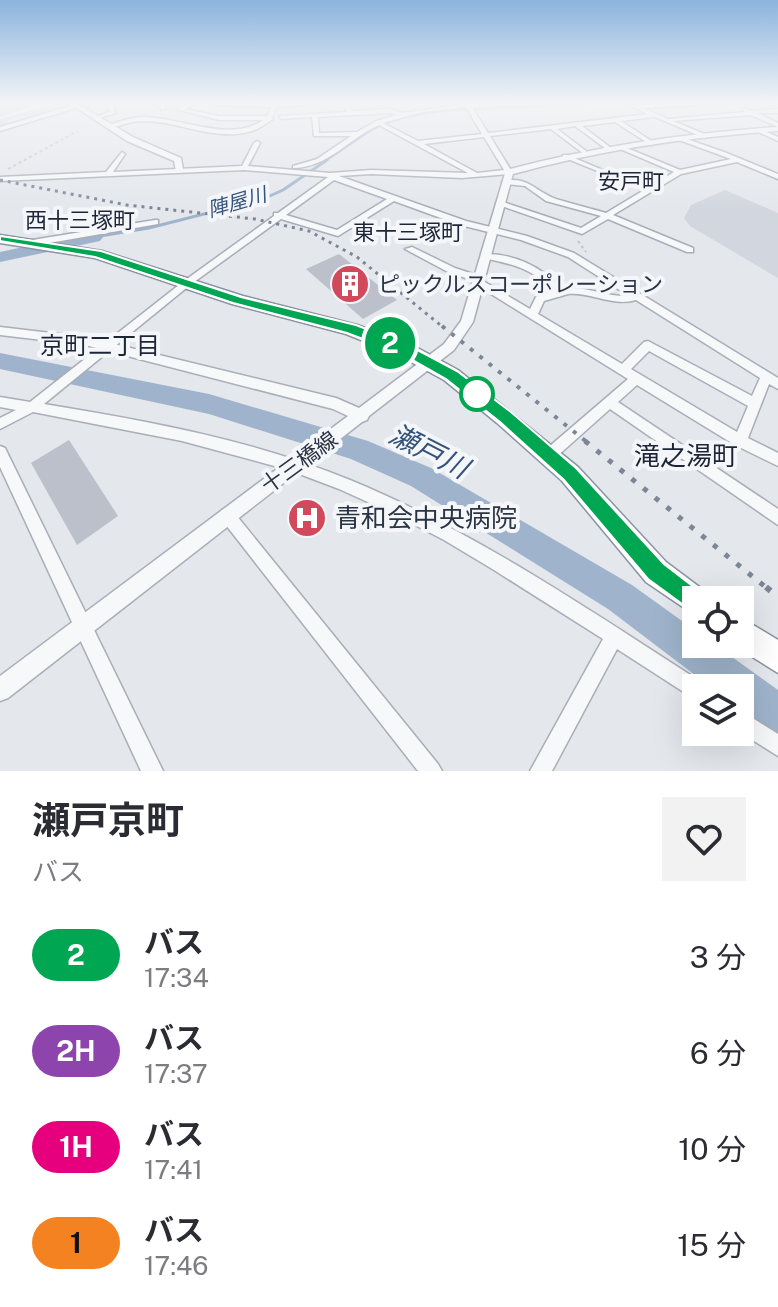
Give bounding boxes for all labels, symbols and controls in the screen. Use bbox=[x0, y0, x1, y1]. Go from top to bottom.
district label: 安戸町 bbox=[598, 168, 664, 194]
water label: 陣屋川 bbox=[205, 182, 271, 222]
district label: 西十三塚町 bbox=[25, 207, 135, 233]
district label: 東十三塚町 bbox=[353, 219, 463, 245]
building icon: ピックルスコーポレーション bbox=[329, 263, 371, 305]
place label: ピックルスコーポレーション bbox=[378, 271, 663, 297]
line badge: 2 bbox=[364, 317, 416, 369]
text: 2 bbox=[381, 326, 399, 359]
district label: 京町二丁目 bbox=[40, 331, 160, 359]
unlabelled marker bbox=[460, 377, 494, 411]
water label: 瀬戸川 bbox=[384, 417, 477, 486]
street label: 十三橋線 bbox=[256, 426, 342, 498]
district label: 滝之湯町 bbox=[634, 440, 738, 471]
hospital icon: 青和会中央病院 bbox=[286, 497, 328, 539]
place label: 青和会中央病院 bbox=[335, 502, 517, 533]
map controls bbox=[682, 586, 754, 746]
button: locate bbox=[682, 586, 754, 658]
button: layers bbox=[682, 674, 754, 746]
button: heart bbox=[662, 797, 746, 881]
text: 瀬戸京町 bbox=[32, 798, 184, 843]
text: バス bbox=[32, 856, 84, 887]
text: バス bbox=[144, 924, 204, 960]
text: 2 bbox=[67, 938, 85, 971]
text: 3 分 bbox=[690, 939, 746, 975]
text: 17:34 bbox=[144, 962, 209, 993]
text: バス bbox=[144, 1020, 204, 1056]
text: 2H bbox=[56, 1034, 96, 1067]
text: 6 分 bbox=[690, 1035, 746, 1071]
text: 17:37 bbox=[144, 1058, 208, 1089]
text: バス bbox=[144, 1116, 204, 1152]
text: 1H bbox=[59, 1130, 93, 1163]
text: 10 分 bbox=[678, 1131, 746, 1167]
text: 17:41 bbox=[144, 1154, 203, 1185]
text: バス bbox=[144, 1212, 204, 1248]
text: 1 bbox=[70, 1226, 82, 1259]
text: 15 分 bbox=[677, 1227, 746, 1263]
text: 17:46 bbox=[144, 1250, 208, 1281]

